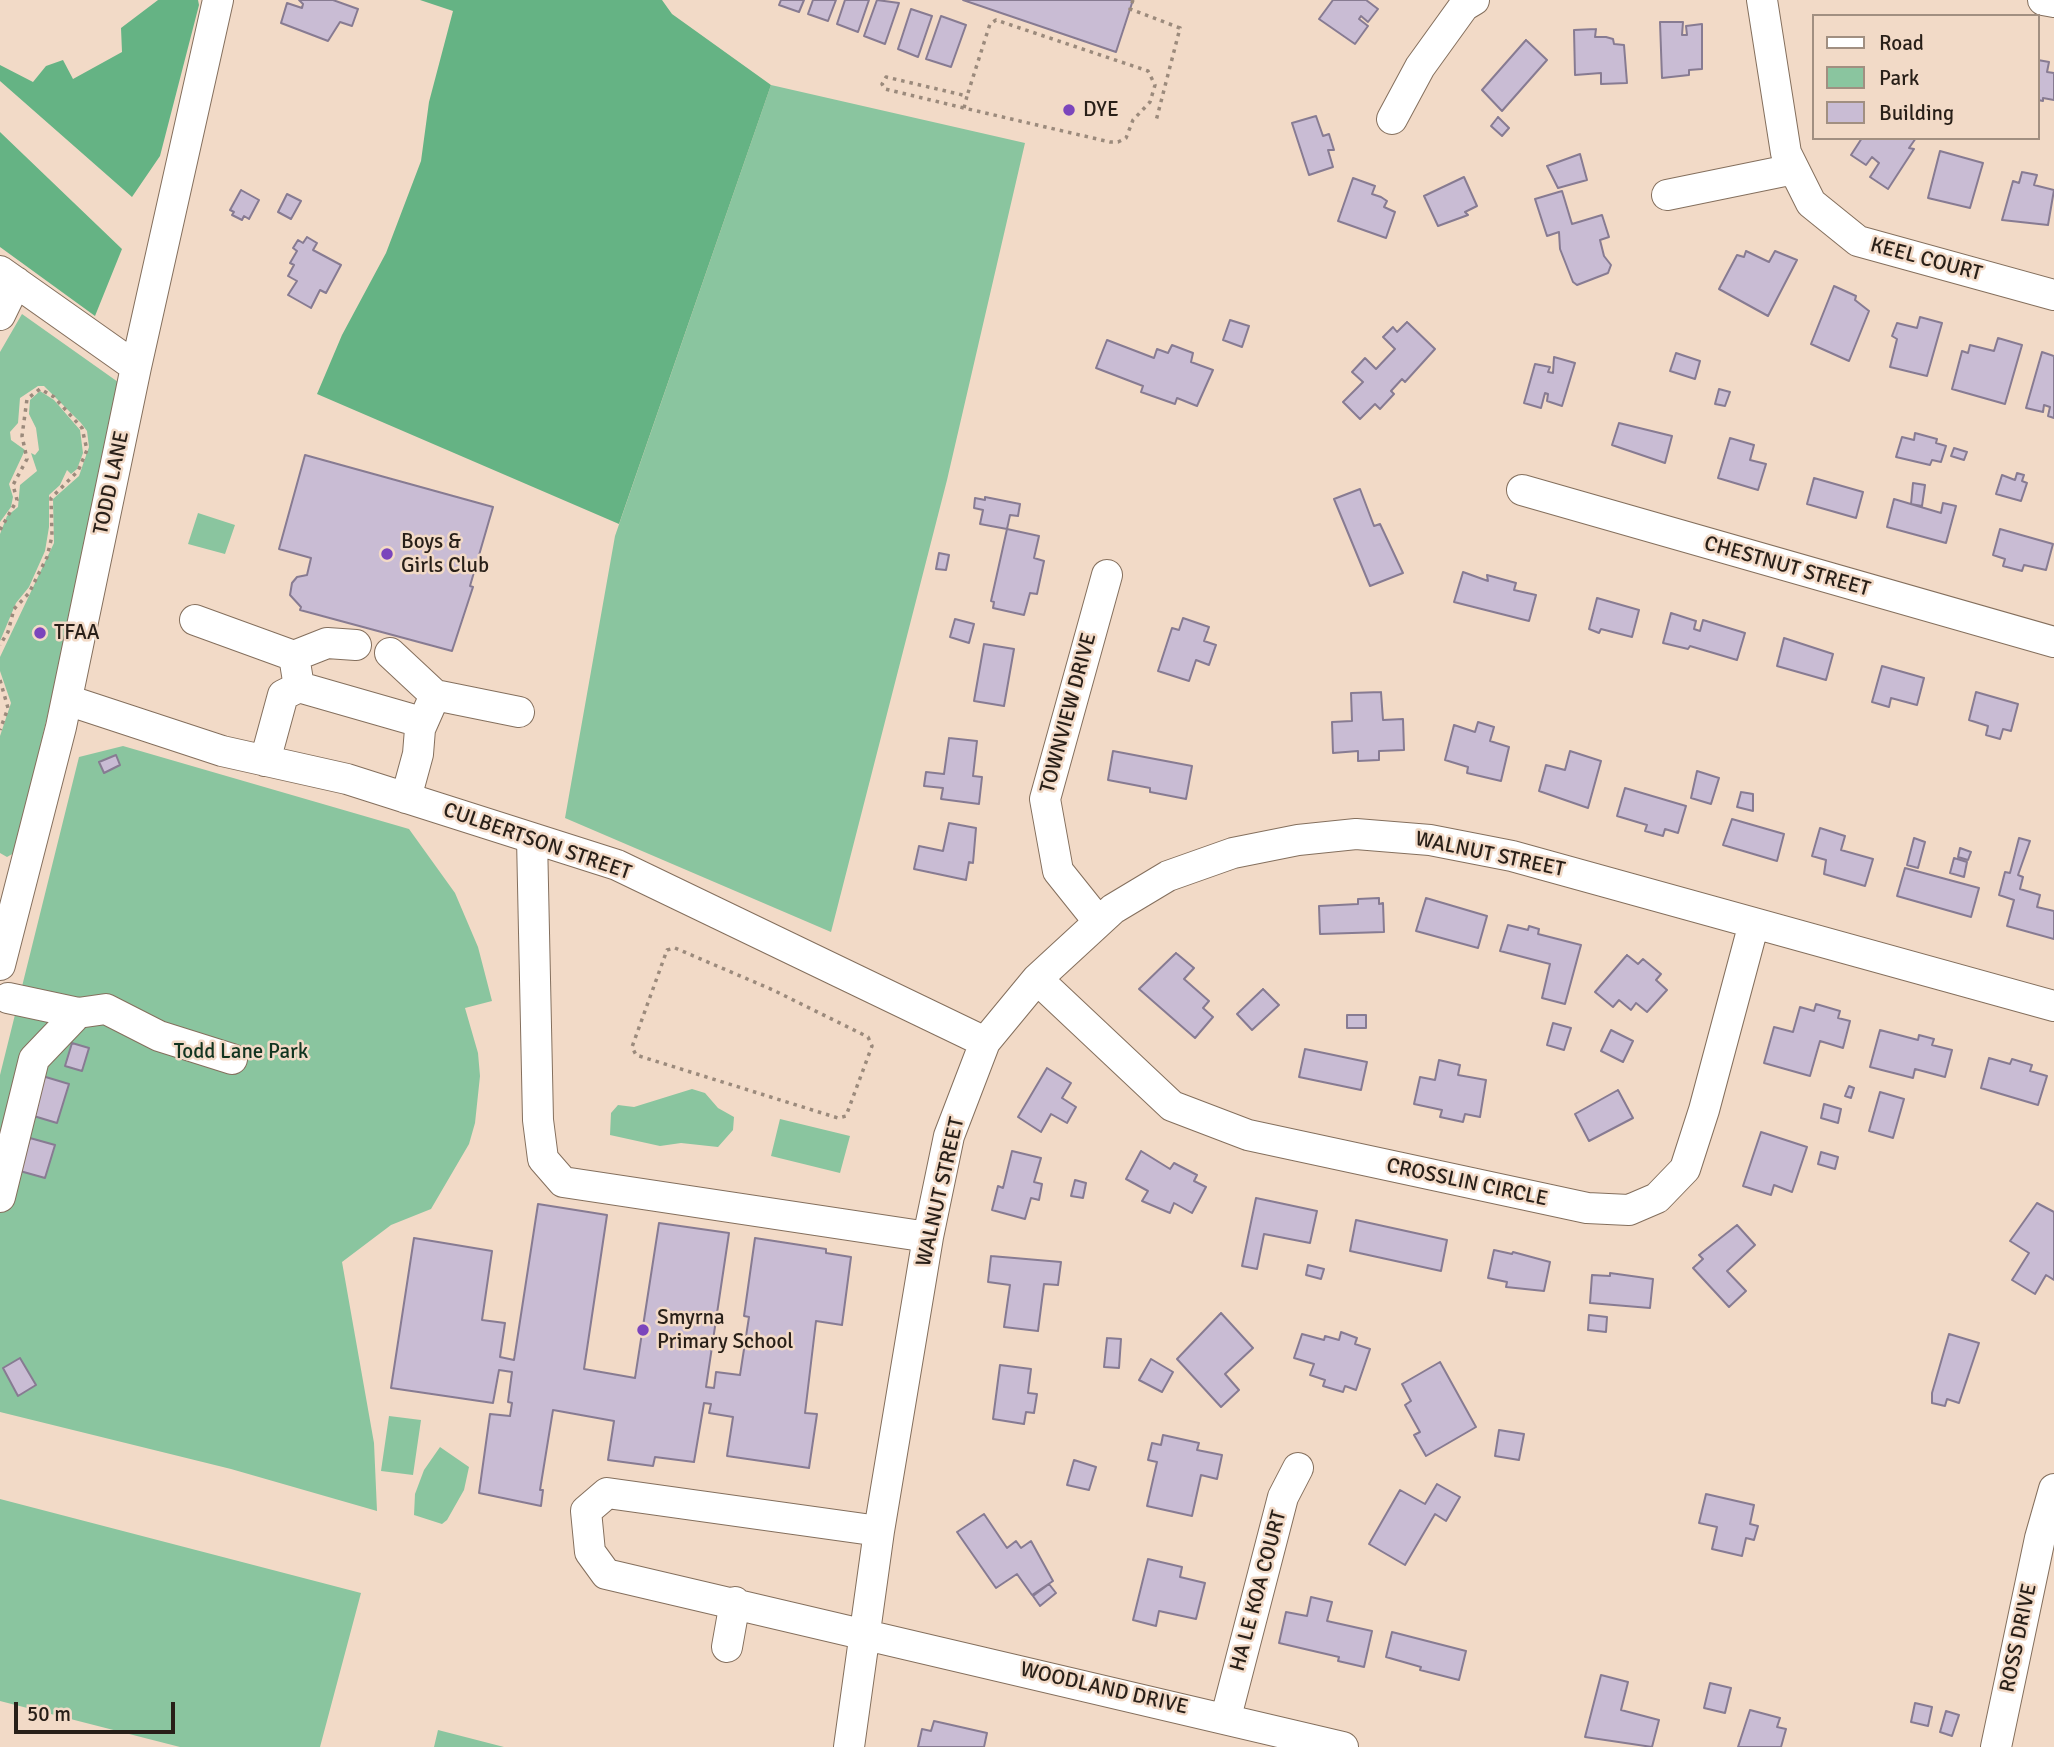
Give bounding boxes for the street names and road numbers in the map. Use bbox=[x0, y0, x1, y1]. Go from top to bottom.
street label: KEEL COURT bbox=[1867, 233, 1985, 287]
street label: TODD LANE bbox=[89, 429, 135, 537]
street label: CHESTNUT STREET bbox=[1701, 531, 1873, 603]
street label: TOWNVIEW DRIVE bbox=[1036, 630, 1102, 796]
street label: CULBERTSON STREET bbox=[440, 798, 634, 886]
street label: WALNUT STREET bbox=[1413, 827, 1567, 883]
street label: WALNUT STREET bbox=[912, 1115, 970, 1269]
street label: CROSSLIN CIRCLE bbox=[1384, 1154, 1550, 1212]
street label: HA LE KOA COURT bbox=[1225, 1508, 1293, 1674]
street label: ROSS DRIVE bbox=[1995, 1581, 2043, 1695]
street label: WOODLAND DRIVE bbox=[1018, 1657, 1190, 1721]

